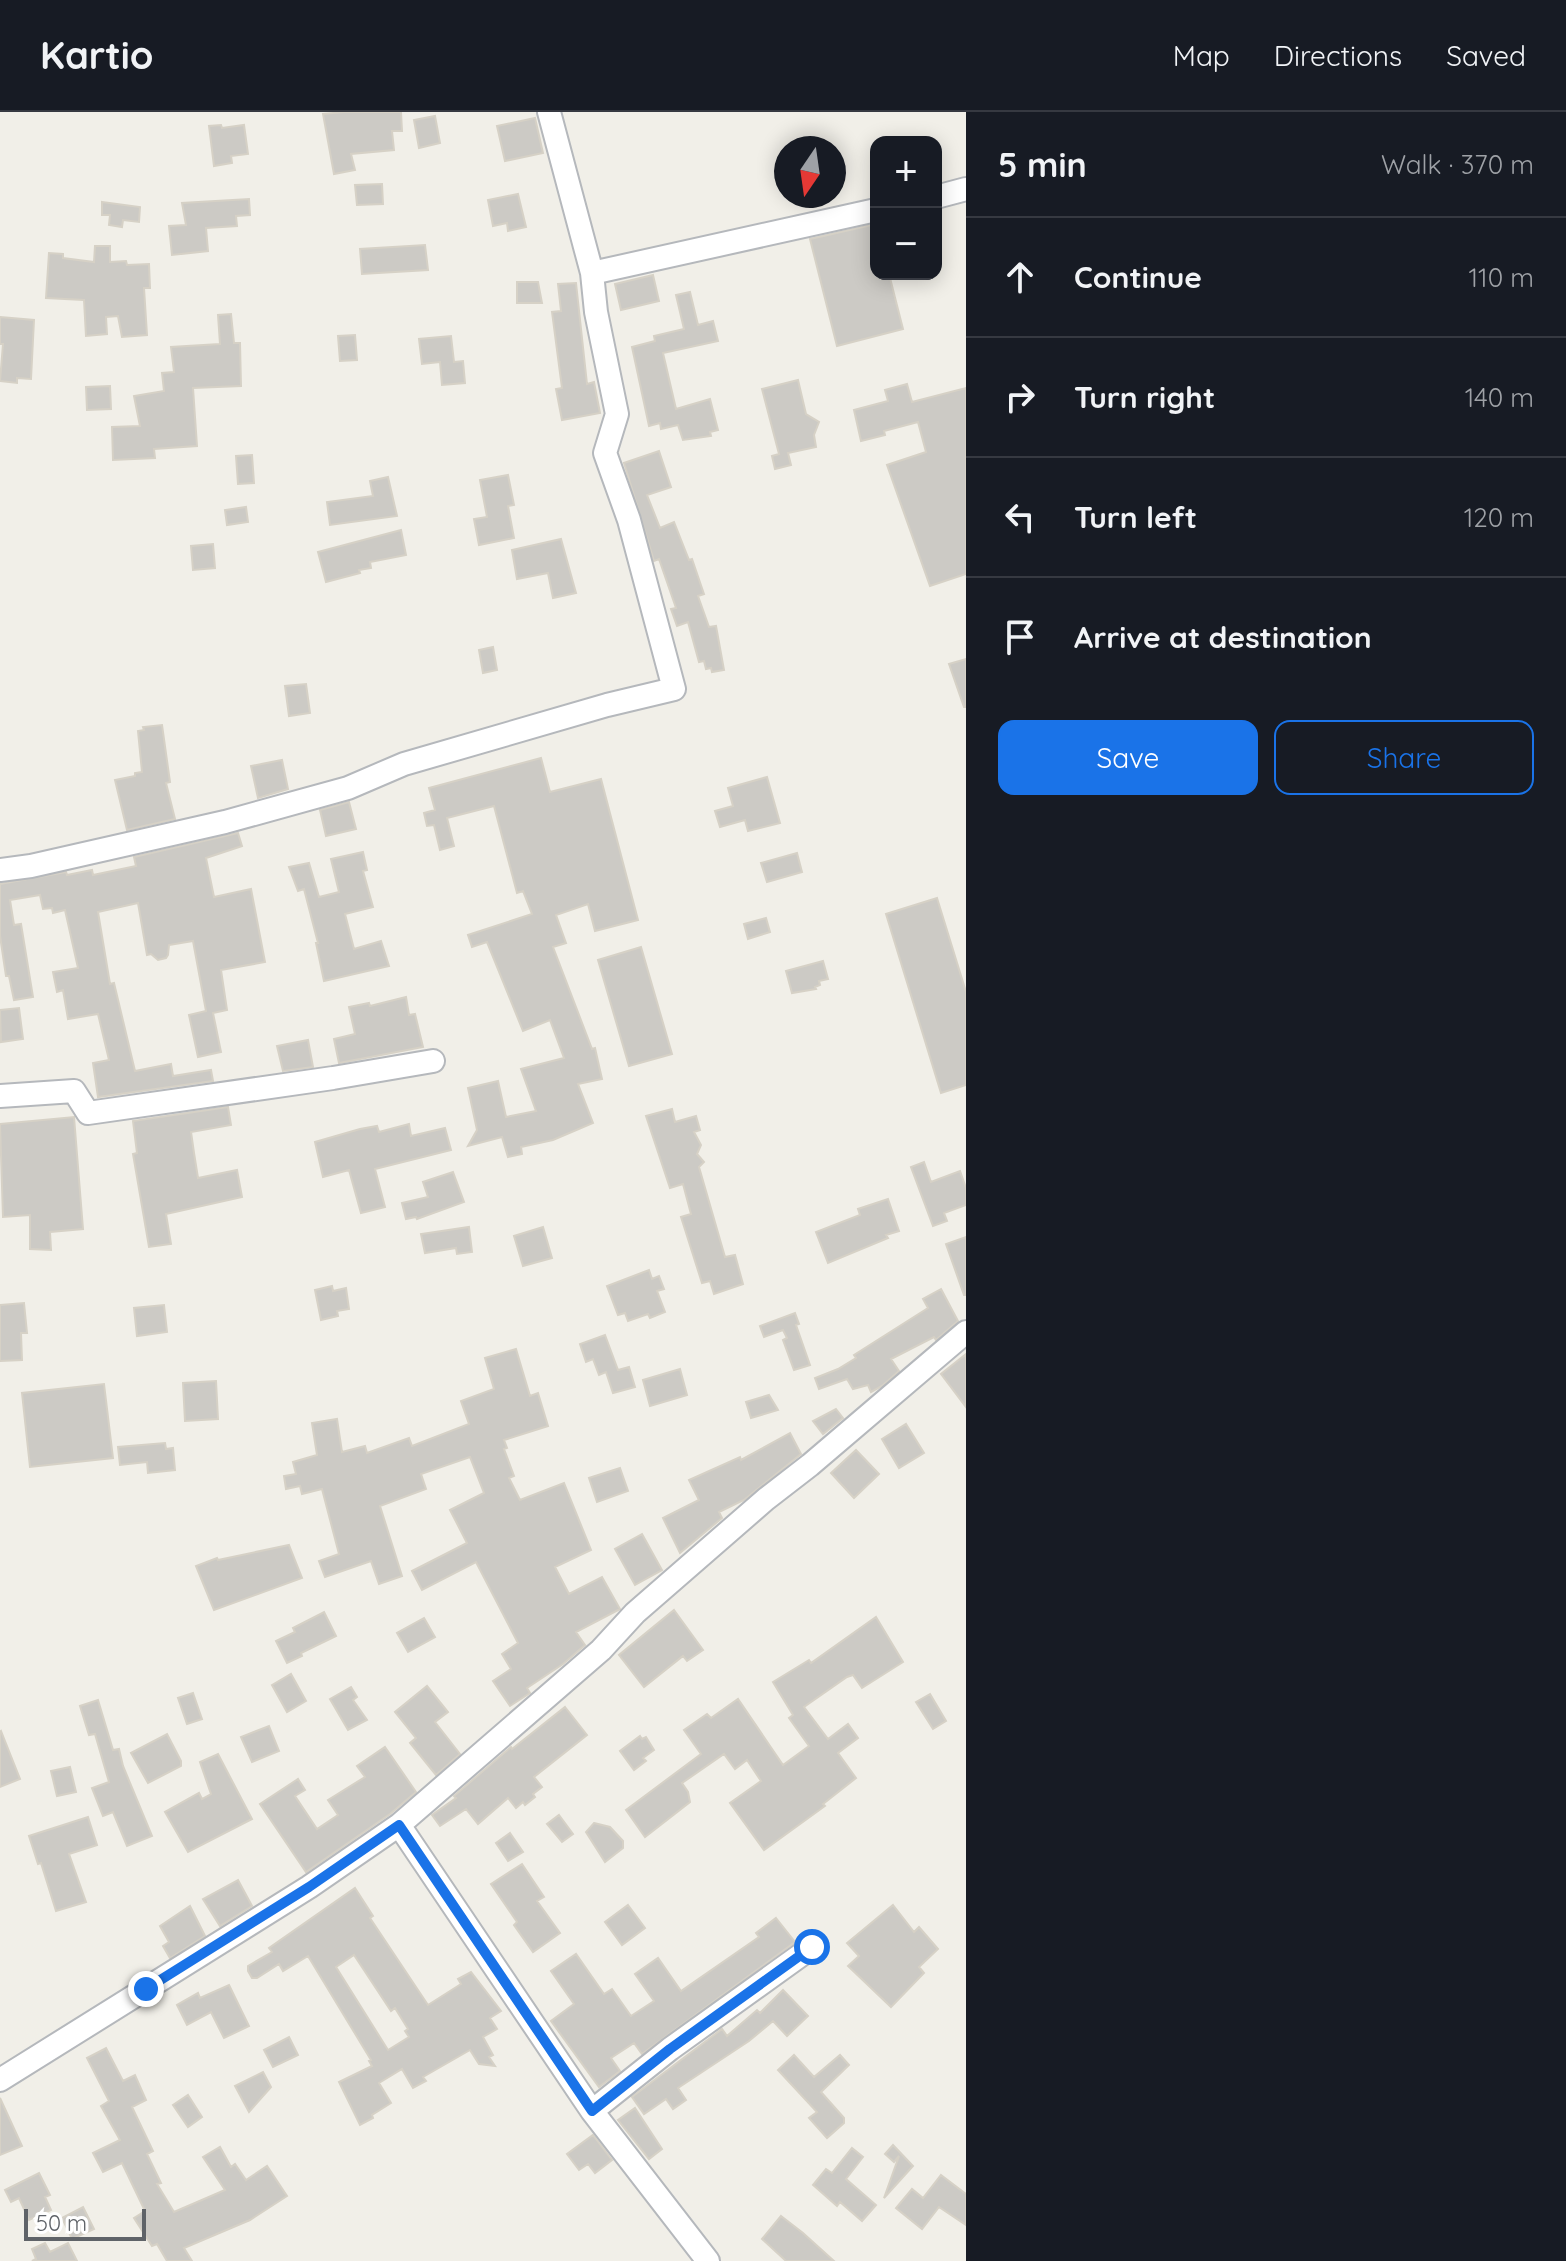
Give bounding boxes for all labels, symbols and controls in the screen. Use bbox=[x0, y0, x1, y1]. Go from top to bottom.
text: Kartio bbox=[40, 31, 153, 79]
text: Map bbox=[1173, 38, 1230, 73]
text: Directions bbox=[1274, 38, 1402, 73]
text: Saved bbox=[1446, 38, 1526, 73]
north arrow bbox=[774, 136, 846, 208]
map controls bbox=[870, 136, 942, 280]
button: + bbox=[870, 136, 942, 208]
text: 5 min bbox=[998, 143, 1087, 186]
text: Walk · 370 m bbox=[1381, 148, 1534, 181]
button: − bbox=[870, 208, 942, 280]
icon: ahead bbox=[998, 255, 1042, 299]
text: Continue bbox=[1074, 258, 1202, 296]
text: 110 m bbox=[1468, 261, 1534, 294]
icon: right bbox=[998, 375, 1042, 419]
text: Turn right bbox=[1074, 378, 1215, 416]
text: 140 m bbox=[1465, 381, 1534, 414]
icon: left bbox=[998, 495, 1042, 539]
text: Turn left bbox=[1074, 498, 1197, 536]
text: 120 m bbox=[1464, 501, 1534, 534]
icon: arrive bbox=[998, 615, 1042, 659]
text: Arrive at destination bbox=[1074, 618, 1372, 656]
button: Save bbox=[998, 720, 1258, 795]
button: Share bbox=[1274, 720, 1534, 795]
route start bbox=[794, 1929, 830, 1965]
route end bbox=[128, 1971, 164, 2007]
scale bar bbox=[24, 2205, 146, 2241]
text: 50 m bbox=[36, 2209, 87, 2237]

